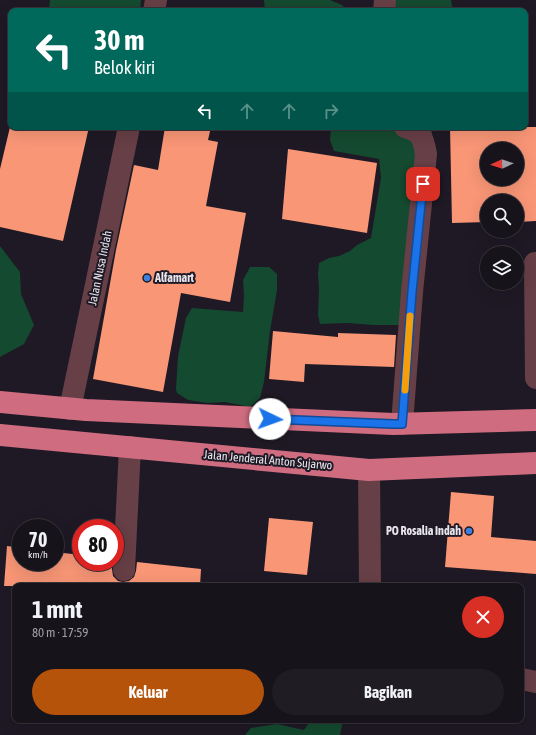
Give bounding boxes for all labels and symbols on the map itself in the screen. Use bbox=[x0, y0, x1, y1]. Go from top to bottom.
north arrow bbox=[480, 142, 524, 186]
pin bbox=[406, 167, 440, 201]
street label: Jalan Nusa Indah bbox=[85, 229, 115, 307]
place label: Alfamart bbox=[154, 271, 195, 285]
marker: Alfamart bbox=[142, 273, 152, 283]
position arrow bbox=[249, 398, 291, 440]
street label: Jalan Jenderal Anton Sujarwo bbox=[203, 447, 333, 473]
speed limit sign: 80 bbox=[72, 519, 124, 571]
place label: PO Rosalia Indah bbox=[386, 524, 461, 538]
marker: PO Rosalia Indah bbox=[464, 526, 474, 536]

